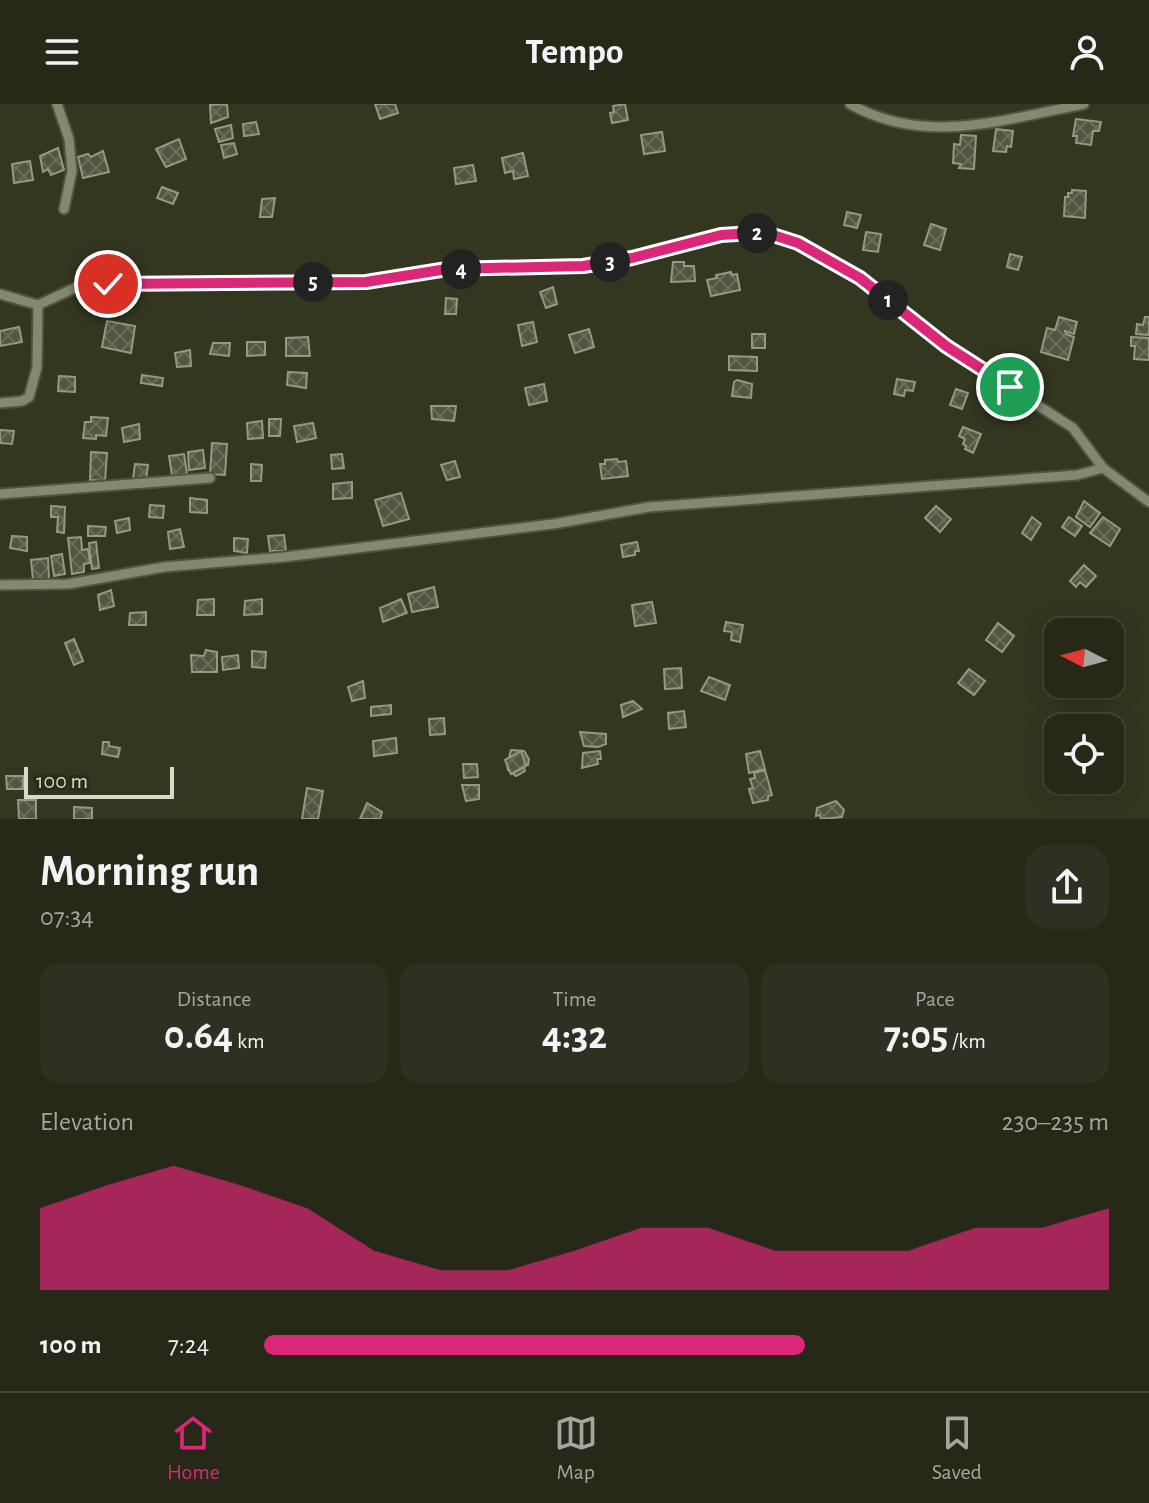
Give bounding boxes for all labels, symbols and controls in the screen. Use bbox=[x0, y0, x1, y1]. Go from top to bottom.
icon: menu bbox=[40, 30, 84, 74]
icon: person bbox=[1065, 30, 1109, 74]
text: Tempo bbox=[525, 34, 624, 70]
pin: 2 bbox=[737, 213, 777, 253]
text: 2 bbox=[752, 222, 762, 244]
pin: 3 bbox=[590, 242, 630, 282]
pin: 4 bbox=[441, 249, 481, 289]
pin bbox=[74, 250, 142, 318]
text: 3 bbox=[605, 251, 615, 273]
text: 4 bbox=[455, 258, 467, 280]
icon: check bbox=[86, 262, 130, 306]
pin: 5 bbox=[293, 262, 333, 302]
text: 5 bbox=[308, 271, 318, 293]
pin: 1 bbox=[868, 280, 908, 320]
text: 1 bbox=[884, 289, 892, 311]
pin bbox=[976, 353, 1044, 421]
icon: arrive bbox=[988, 365, 1032, 409]
north arrow bbox=[1044, 618, 1124, 698]
map controls bbox=[1044, 618, 1124, 794]
button: locate bbox=[1044, 714, 1124, 794]
scale bar bbox=[24, 763, 174, 799]
text: 100 m bbox=[36, 770, 88, 792]
button: share bbox=[1025, 845, 1109, 929]
text: Morning run bbox=[40, 850, 259, 894]
text: 07:34 bbox=[40, 904, 94, 930]
text: Distance bbox=[177, 988, 251, 1010]
text: Time bbox=[553, 988, 596, 1010]
text: Pace bbox=[915, 988, 955, 1010]
text: 0.64 bbox=[164, 1016, 233, 1056]
text: 4:32 bbox=[542, 1016, 607, 1056]
text: 7:05 bbox=[884, 1016, 948, 1056]
text: km bbox=[233, 1030, 265, 1052]
text: /km bbox=[948, 1030, 986, 1052]
text: Elevation bbox=[40, 1109, 134, 1135]
text: 230–235 m bbox=[1002, 1109, 1109, 1135]
text: 100 m bbox=[40, 1332, 101, 1358]
text: 7:24 bbox=[168, 1332, 209, 1358]
tab: Home bbox=[167, 1411, 220, 1485]
tab: Map bbox=[554, 1411, 598, 1485]
tab: Saved bbox=[932, 1411, 982, 1485]

